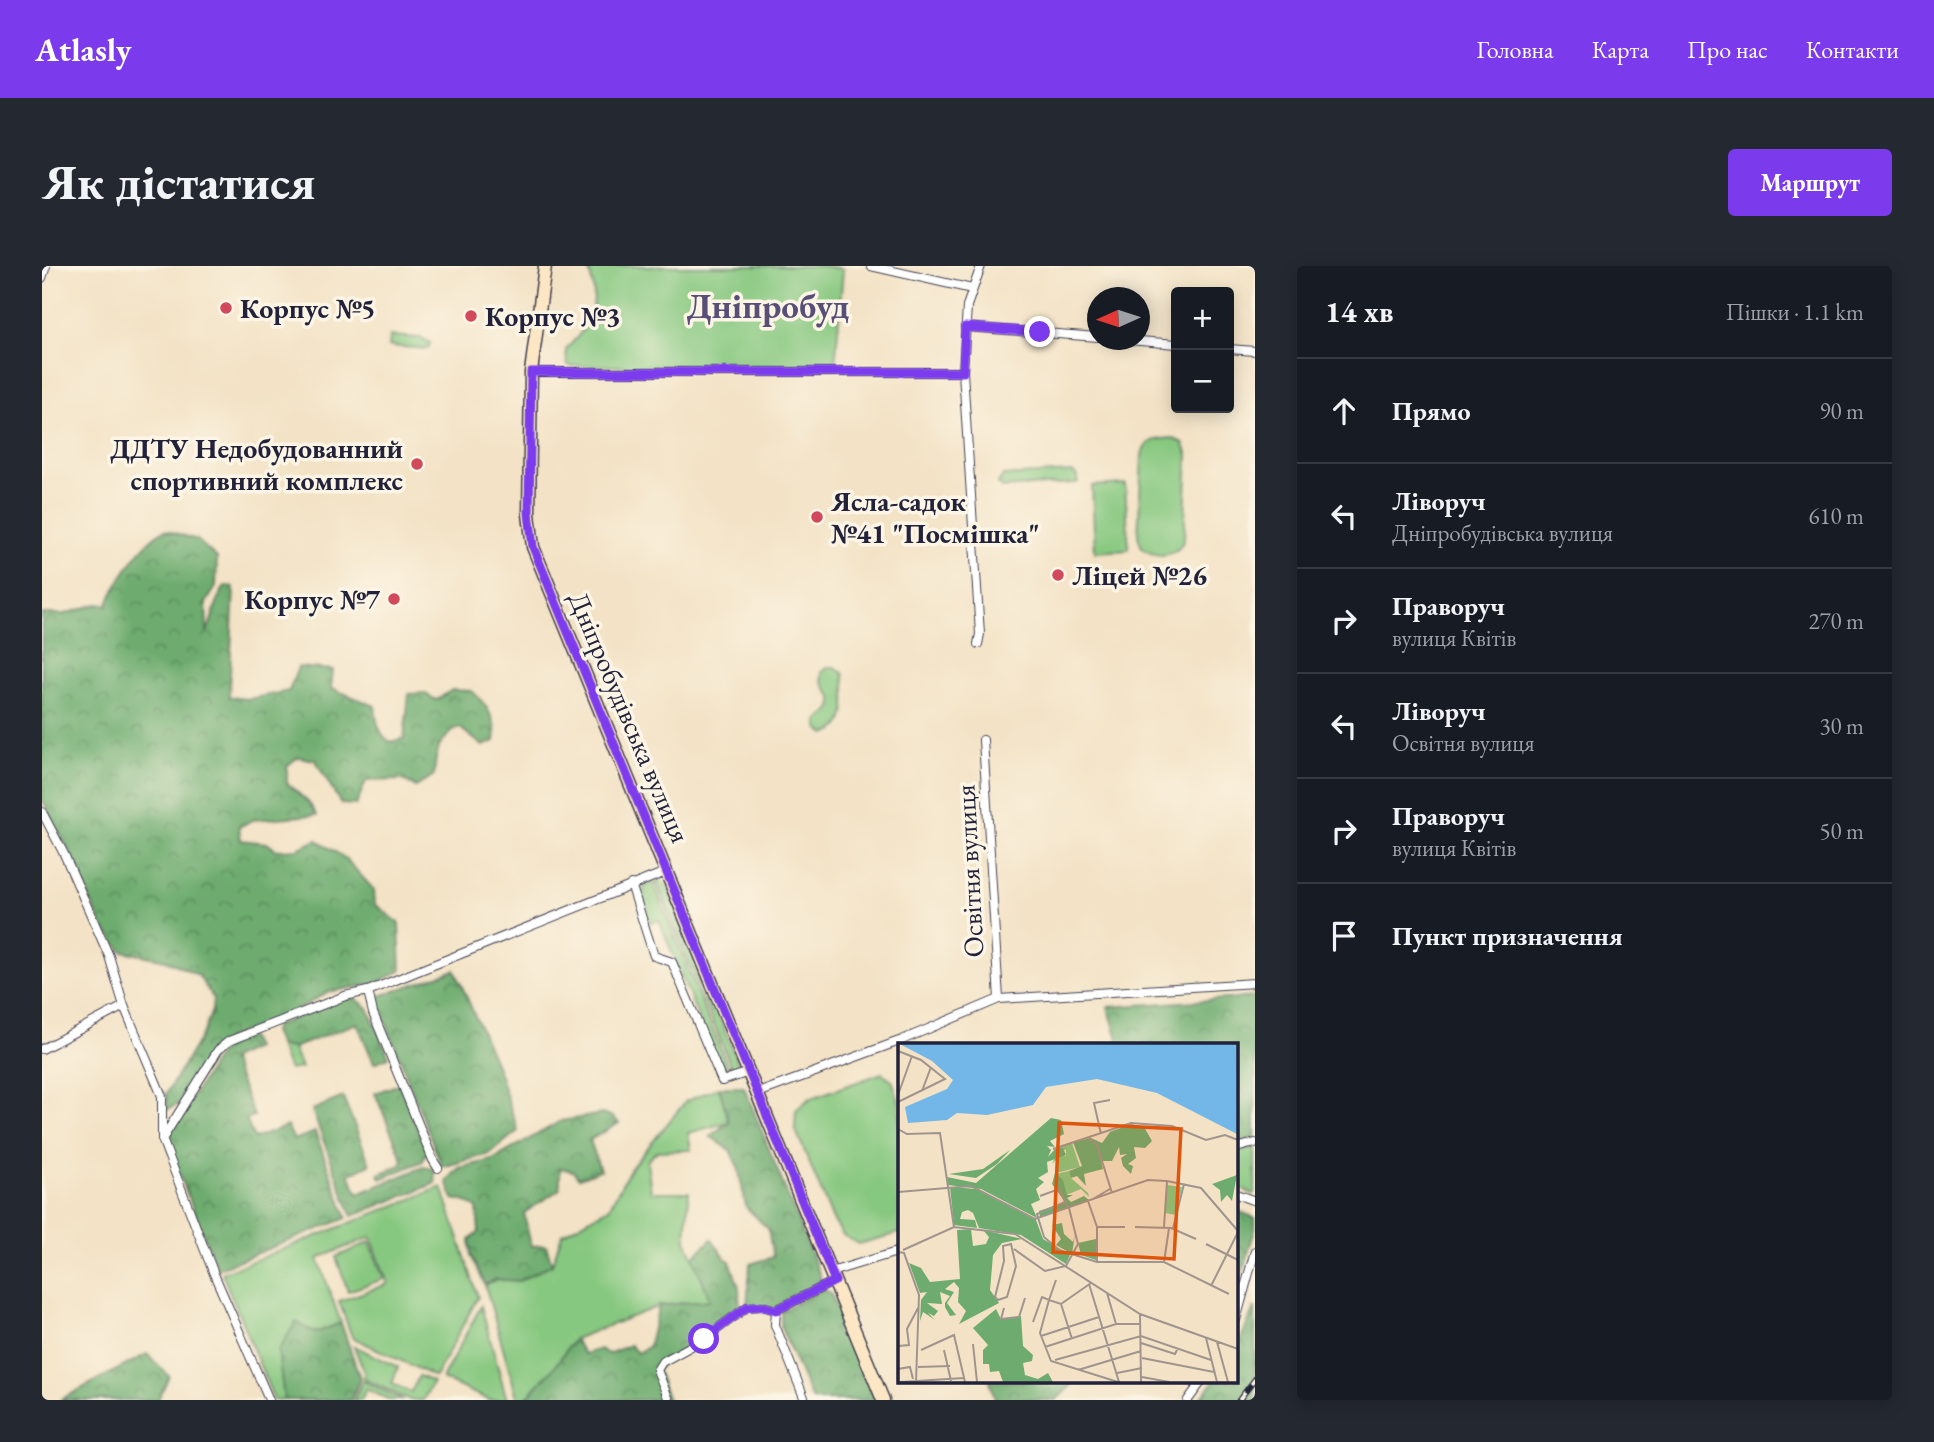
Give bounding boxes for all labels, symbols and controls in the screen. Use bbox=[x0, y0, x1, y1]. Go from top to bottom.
text: Atlasly bbox=[35, 28, 132, 71]
text: Головна bbox=[1476, 34, 1554, 65]
text: Карта bbox=[1592, 34, 1649, 65]
text: Про нас bbox=[1687, 34, 1768, 65]
text: Контакти bbox=[1806, 34, 1899, 65]
button: Маршрут bbox=[1728, 149, 1892, 216]
text: Як дістатися bbox=[42, 150, 316, 214]
district label: Дніпробуд bbox=[687, 283, 850, 328]
north arrow bbox=[1087, 287, 1150, 350]
map controls bbox=[1171, 287, 1234, 413]
button: + bbox=[1171, 287, 1234, 350]
place label: Корпус №5 bbox=[240, 290, 376, 326]
text: 14 хв bbox=[1325, 292, 1394, 331]
text: Пішки · 1.1 km bbox=[1726, 297, 1864, 327]
place label: Корпус №3 bbox=[485, 298, 621, 334]
marker: Корпус №5 bbox=[218, 300, 234, 316]
marker: Корпус №3 bbox=[463, 308, 479, 324]
route end bbox=[1024, 316, 1055, 347]
button: − bbox=[1171, 350, 1234, 413]
icon: ahead bbox=[1325, 392, 1363, 430]
text: Прямо bbox=[1392, 394, 1471, 428]
text: 90 m bbox=[1819, 396, 1864, 426]
place label: ДДТУ Недобудованний спортивний комплекс bbox=[110, 430, 403, 498]
marker: ДДТУ Недобудованний спортивний комплекс bbox=[409, 456, 425, 472]
place label: Ясла-садок №41 "Посмішка" bbox=[830, 483, 1040, 551]
text: Ліворуч bbox=[1392, 484, 1486, 518]
icon: left bbox=[1325, 497, 1363, 535]
text: 610 m bbox=[1808, 501, 1864, 531]
marker: Ясла-садок №41 "Посмішка" bbox=[809, 509, 825, 525]
text: Дніпробудівська вулиця bbox=[1392, 518, 1613, 548]
place label: Ліцей №26 bbox=[1072, 557, 1207, 593]
marker: Ліцей №26 bbox=[1050, 567, 1066, 583]
place label: Корпус №7 bbox=[244, 581, 380, 617]
street label: Дніпробудівська вулиця bbox=[561, 586, 699, 848]
text: Праворуч bbox=[1392, 589, 1505, 623]
marker: Корпус №7 bbox=[386, 591, 402, 607]
icon: right bbox=[1325, 602, 1363, 640]
text: 270 m bbox=[1808, 606, 1864, 636]
text: вулиця Квітів bbox=[1392, 623, 1516, 653]
text: Ліворуч bbox=[1392, 694, 1486, 728]
icon: left bbox=[1325, 707, 1363, 745]
text: 30 m bbox=[1819, 711, 1864, 741]
text: Освітня вулиця bbox=[1392, 728, 1534, 758]
street label: Освітня вулиця bbox=[946, 783, 992, 959]
text: Праворуч bbox=[1392, 799, 1505, 833]
icon: right bbox=[1325, 812, 1363, 850]
text: 50 m bbox=[1819, 816, 1864, 846]
text: вулиця Квітів bbox=[1392, 833, 1516, 863]
icon: arrive bbox=[1325, 917, 1363, 955]
text: Пункт призначення bbox=[1392, 919, 1623, 953]
inset map bbox=[898, 1043, 1238, 1382]
route start bbox=[688, 1323, 719, 1354]

